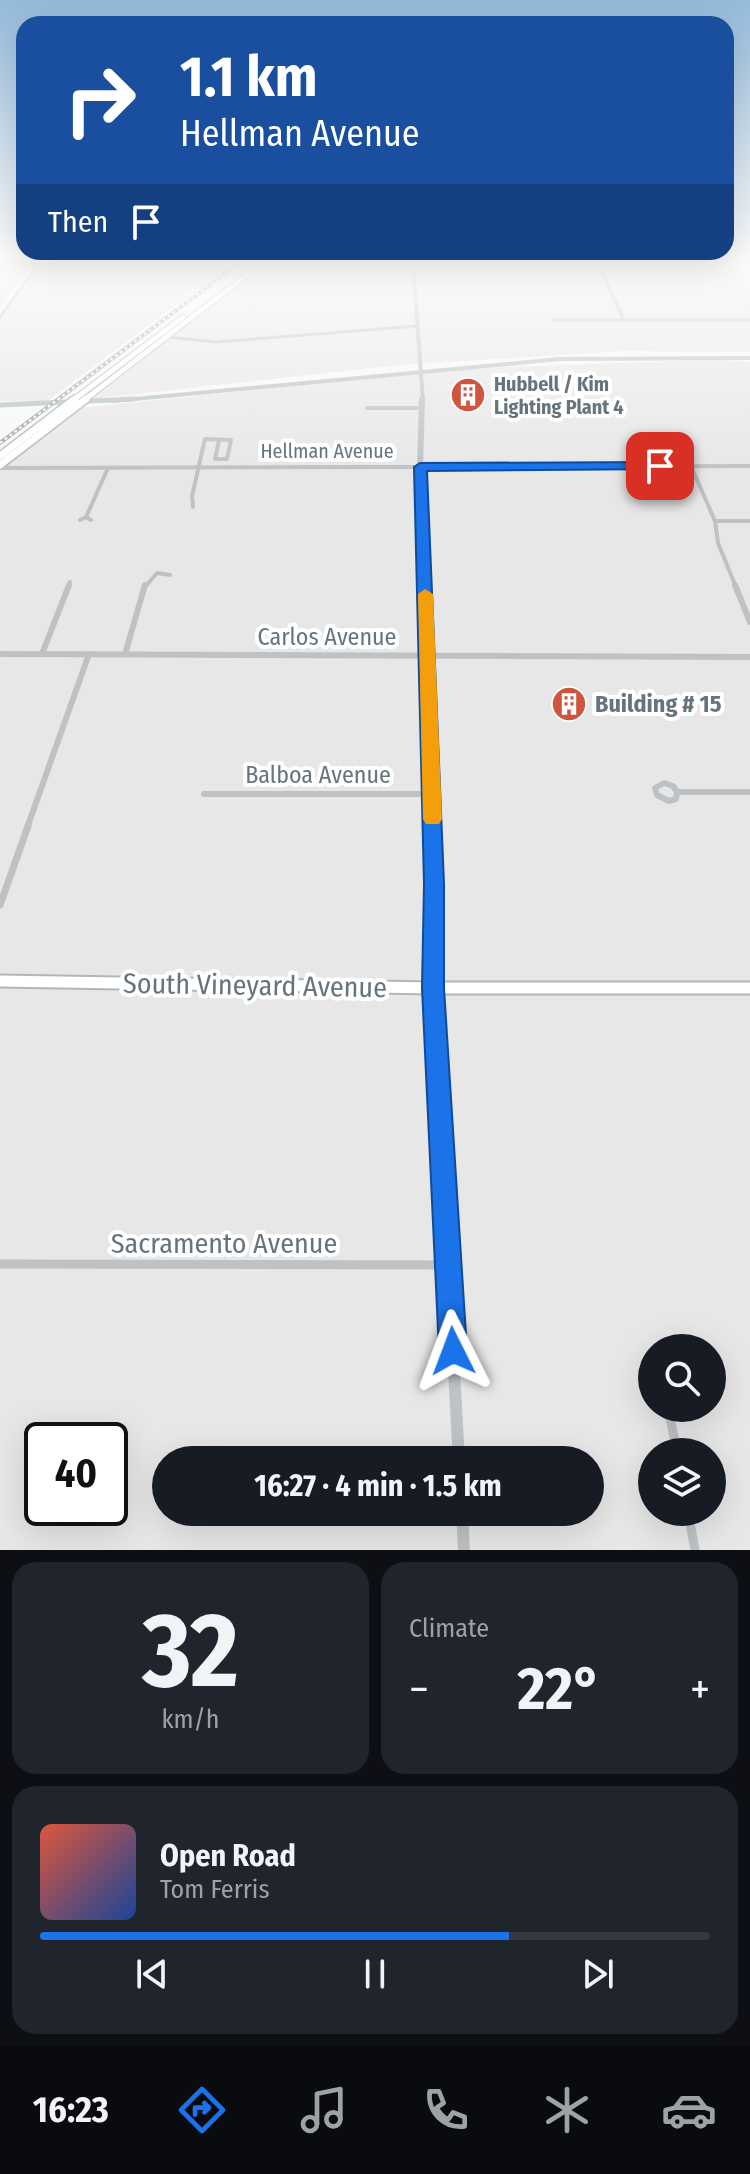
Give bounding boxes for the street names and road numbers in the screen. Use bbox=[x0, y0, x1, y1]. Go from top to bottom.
street label: Hellman Avenue bbox=[260, 439, 394, 463]
street label: Carlos Avenue bbox=[258, 623, 396, 651]
street label: Balboa Avenue bbox=[245, 761, 391, 789]
street label: South Vineyard Avenue bbox=[123, 967, 387, 1004]
street label: Sacramento Avenue bbox=[111, 1227, 337, 1260]

